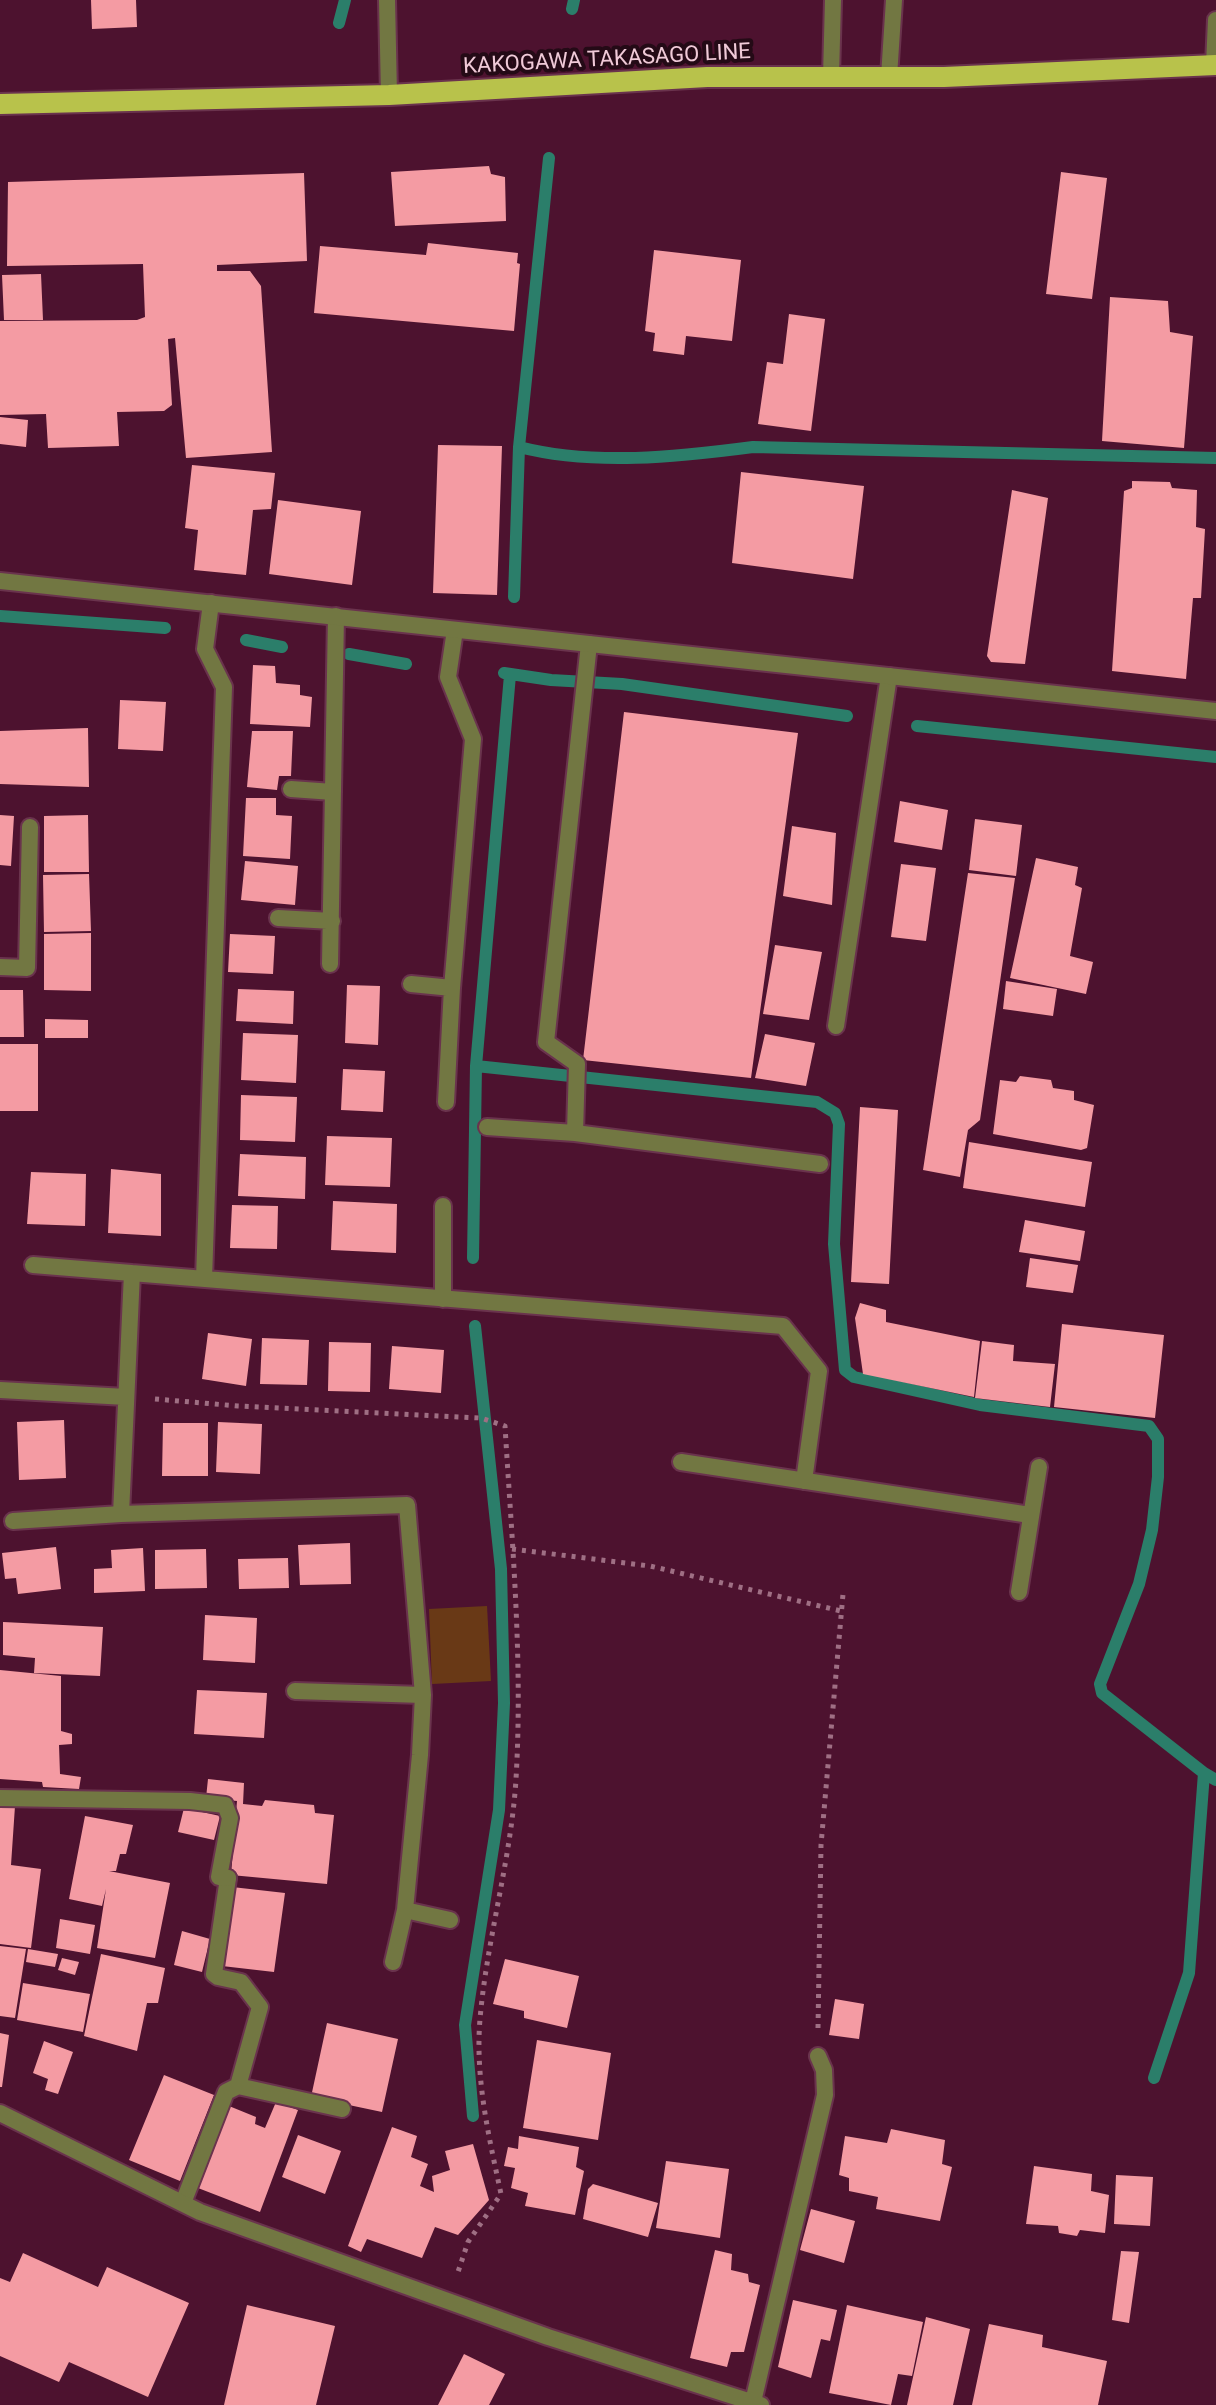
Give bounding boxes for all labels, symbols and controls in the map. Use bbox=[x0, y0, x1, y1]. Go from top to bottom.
street label: KAKOGAWA TAKASAGO LINE bbox=[463, 39, 751, 81]

